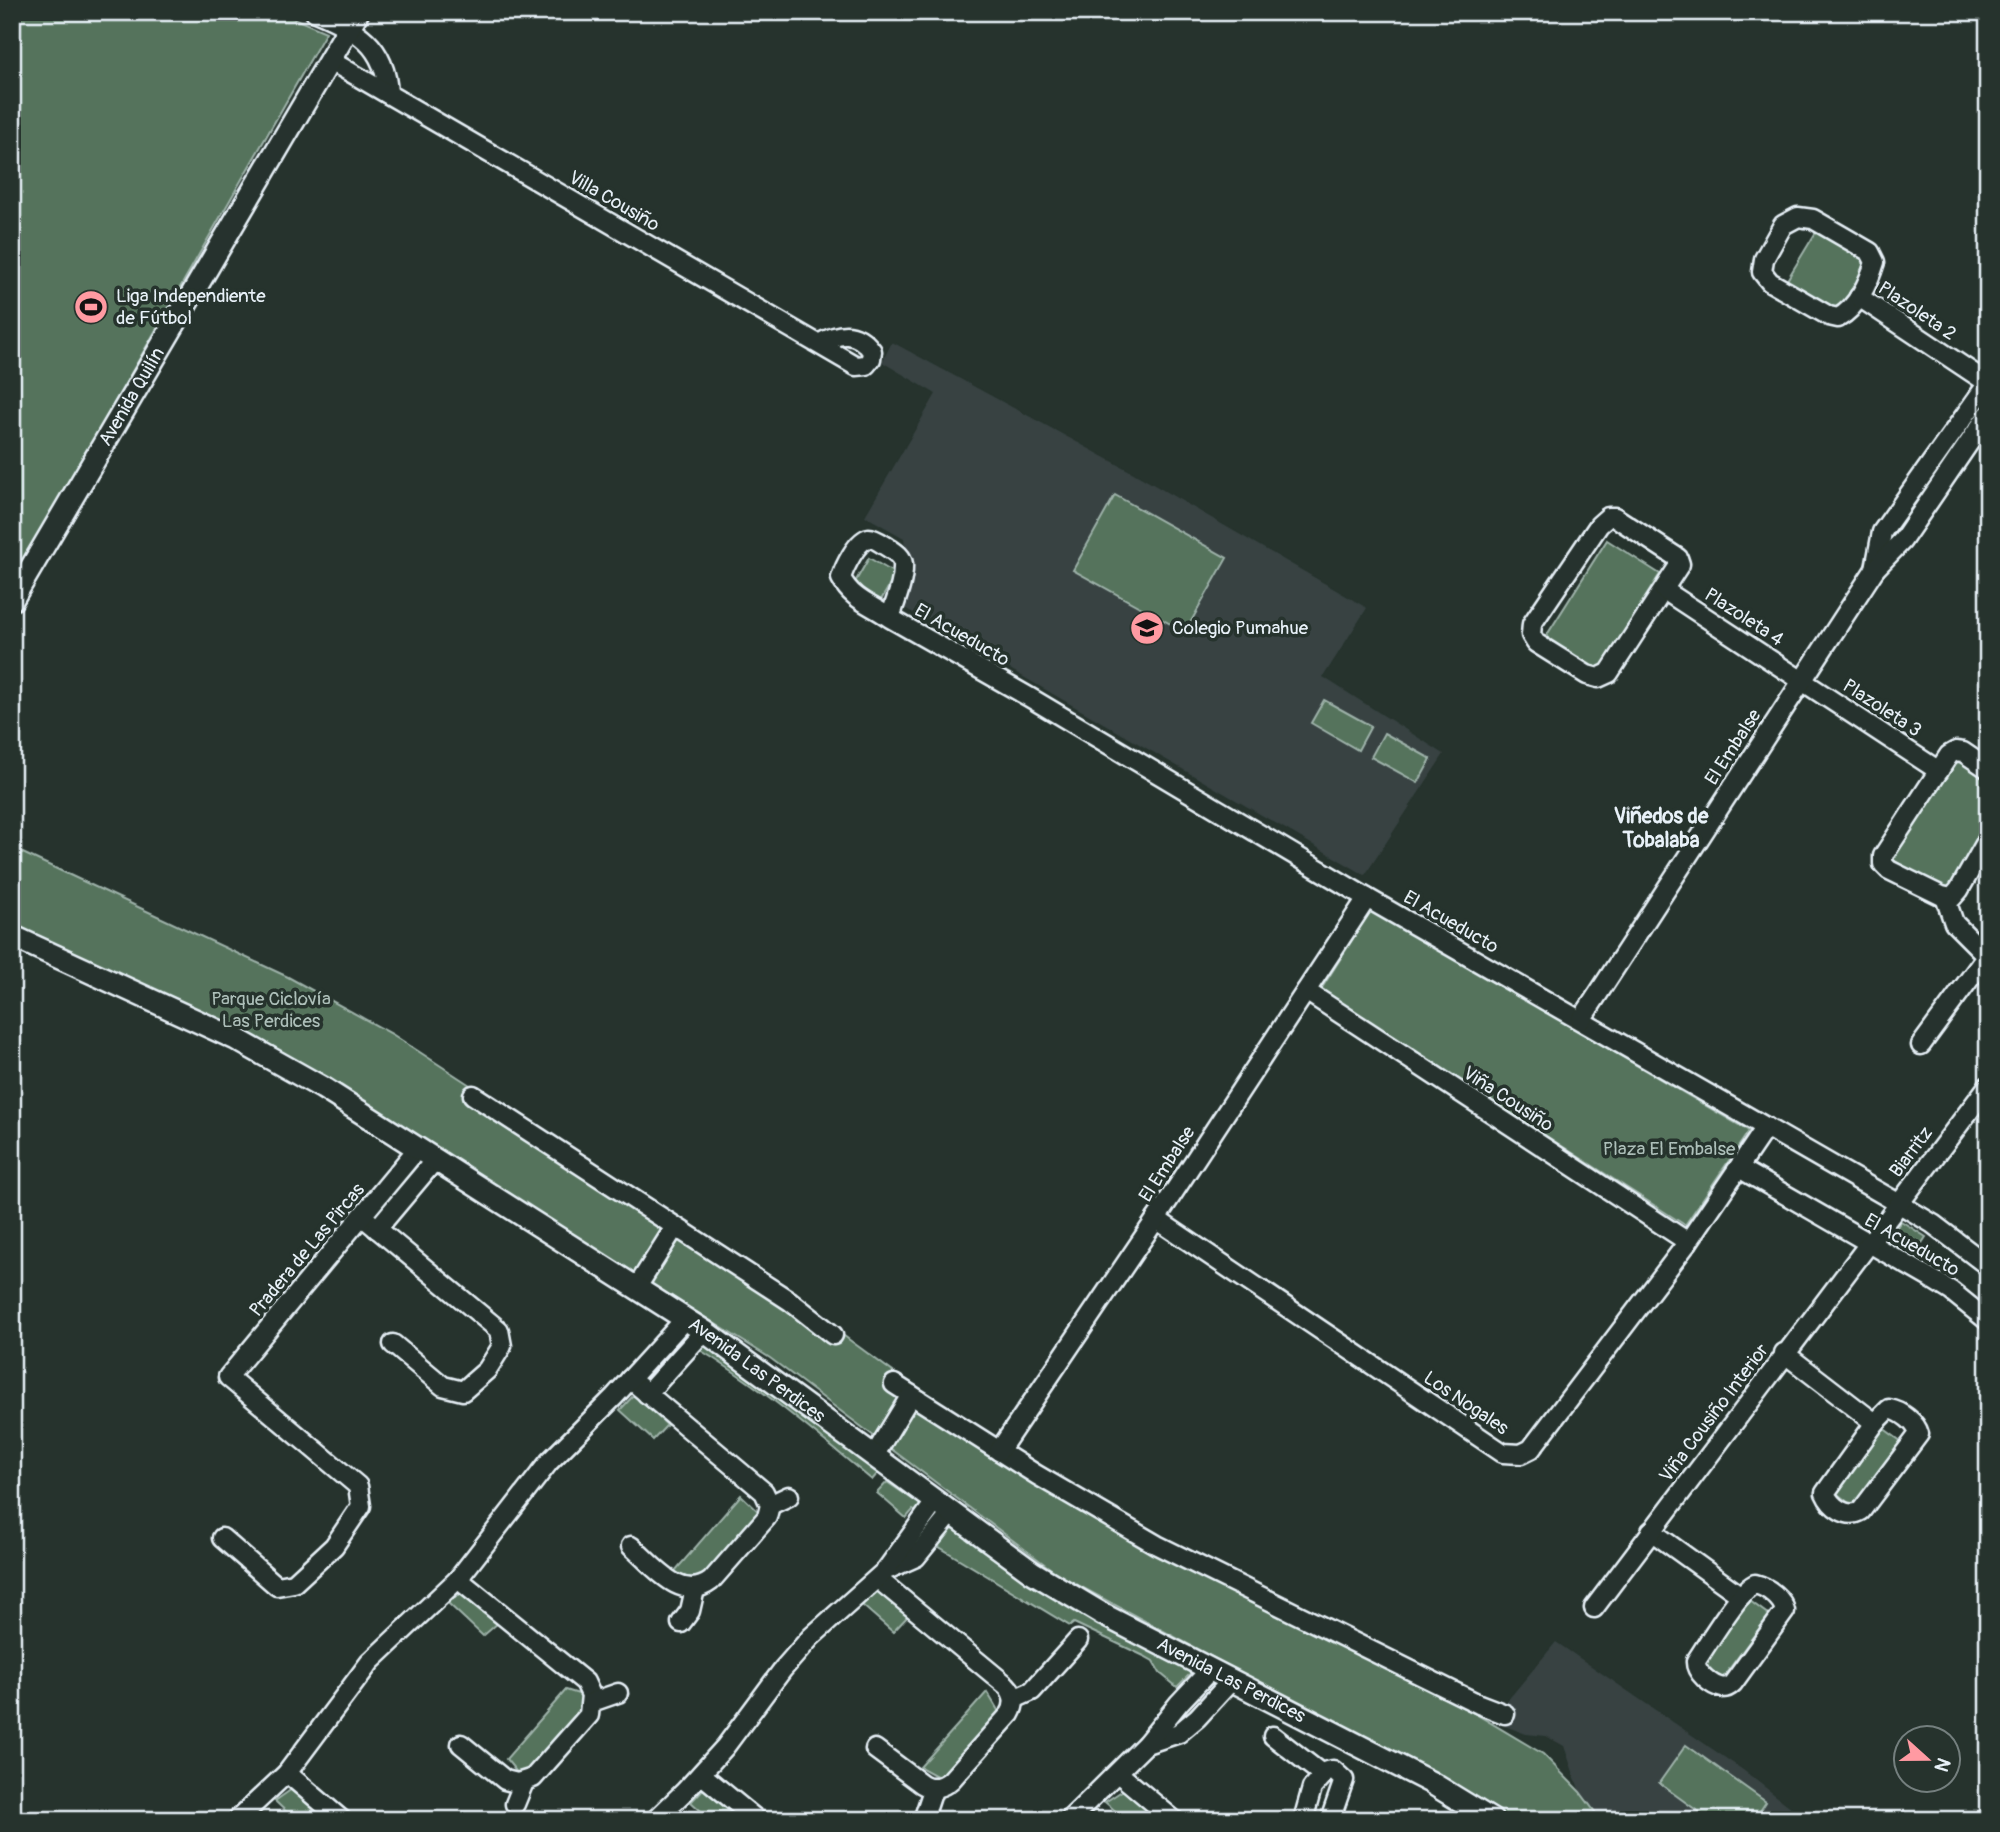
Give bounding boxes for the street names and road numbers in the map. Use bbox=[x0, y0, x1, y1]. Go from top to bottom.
street label: Villa Cousiño bbox=[564, 165, 664, 237]
street label: Plazoleta 2 bbox=[1873, 276, 1961, 346]
street label: Avenida Quilín bbox=[93, 343, 170, 450]
street label: Plazoleta 4 bbox=[1700, 583, 1788, 651]
street label: El Acueducto bbox=[910, 598, 1014, 672]
street label: Plazoleta 3 bbox=[1838, 674, 1926, 742]
street label: El Embalse bbox=[1700, 704, 1767, 790]
street label: El Acueducto bbox=[1399, 885, 1503, 959]
street label: Viña Cousiño bbox=[1458, 1061, 1558, 1137]
street label: El Embalse bbox=[1134, 1121, 1201, 1207]
street label: Biarritz bbox=[1884, 1122, 1938, 1182]
street label: Pradera de Las Pircas bbox=[244, 1178, 370, 1322]
street label: El Acueducto bbox=[1860, 1208, 1964, 1282]
street label: Avenida Las Perdices bbox=[684, 1312, 831, 1428]
street label: Viña Cousiño Interior bbox=[1654, 1339, 1774, 1487]
street label: Los Nogales bbox=[1419, 1366, 1513, 1440]
street label: Avenida Las Perdices bbox=[1153, 1632, 1310, 1728]

